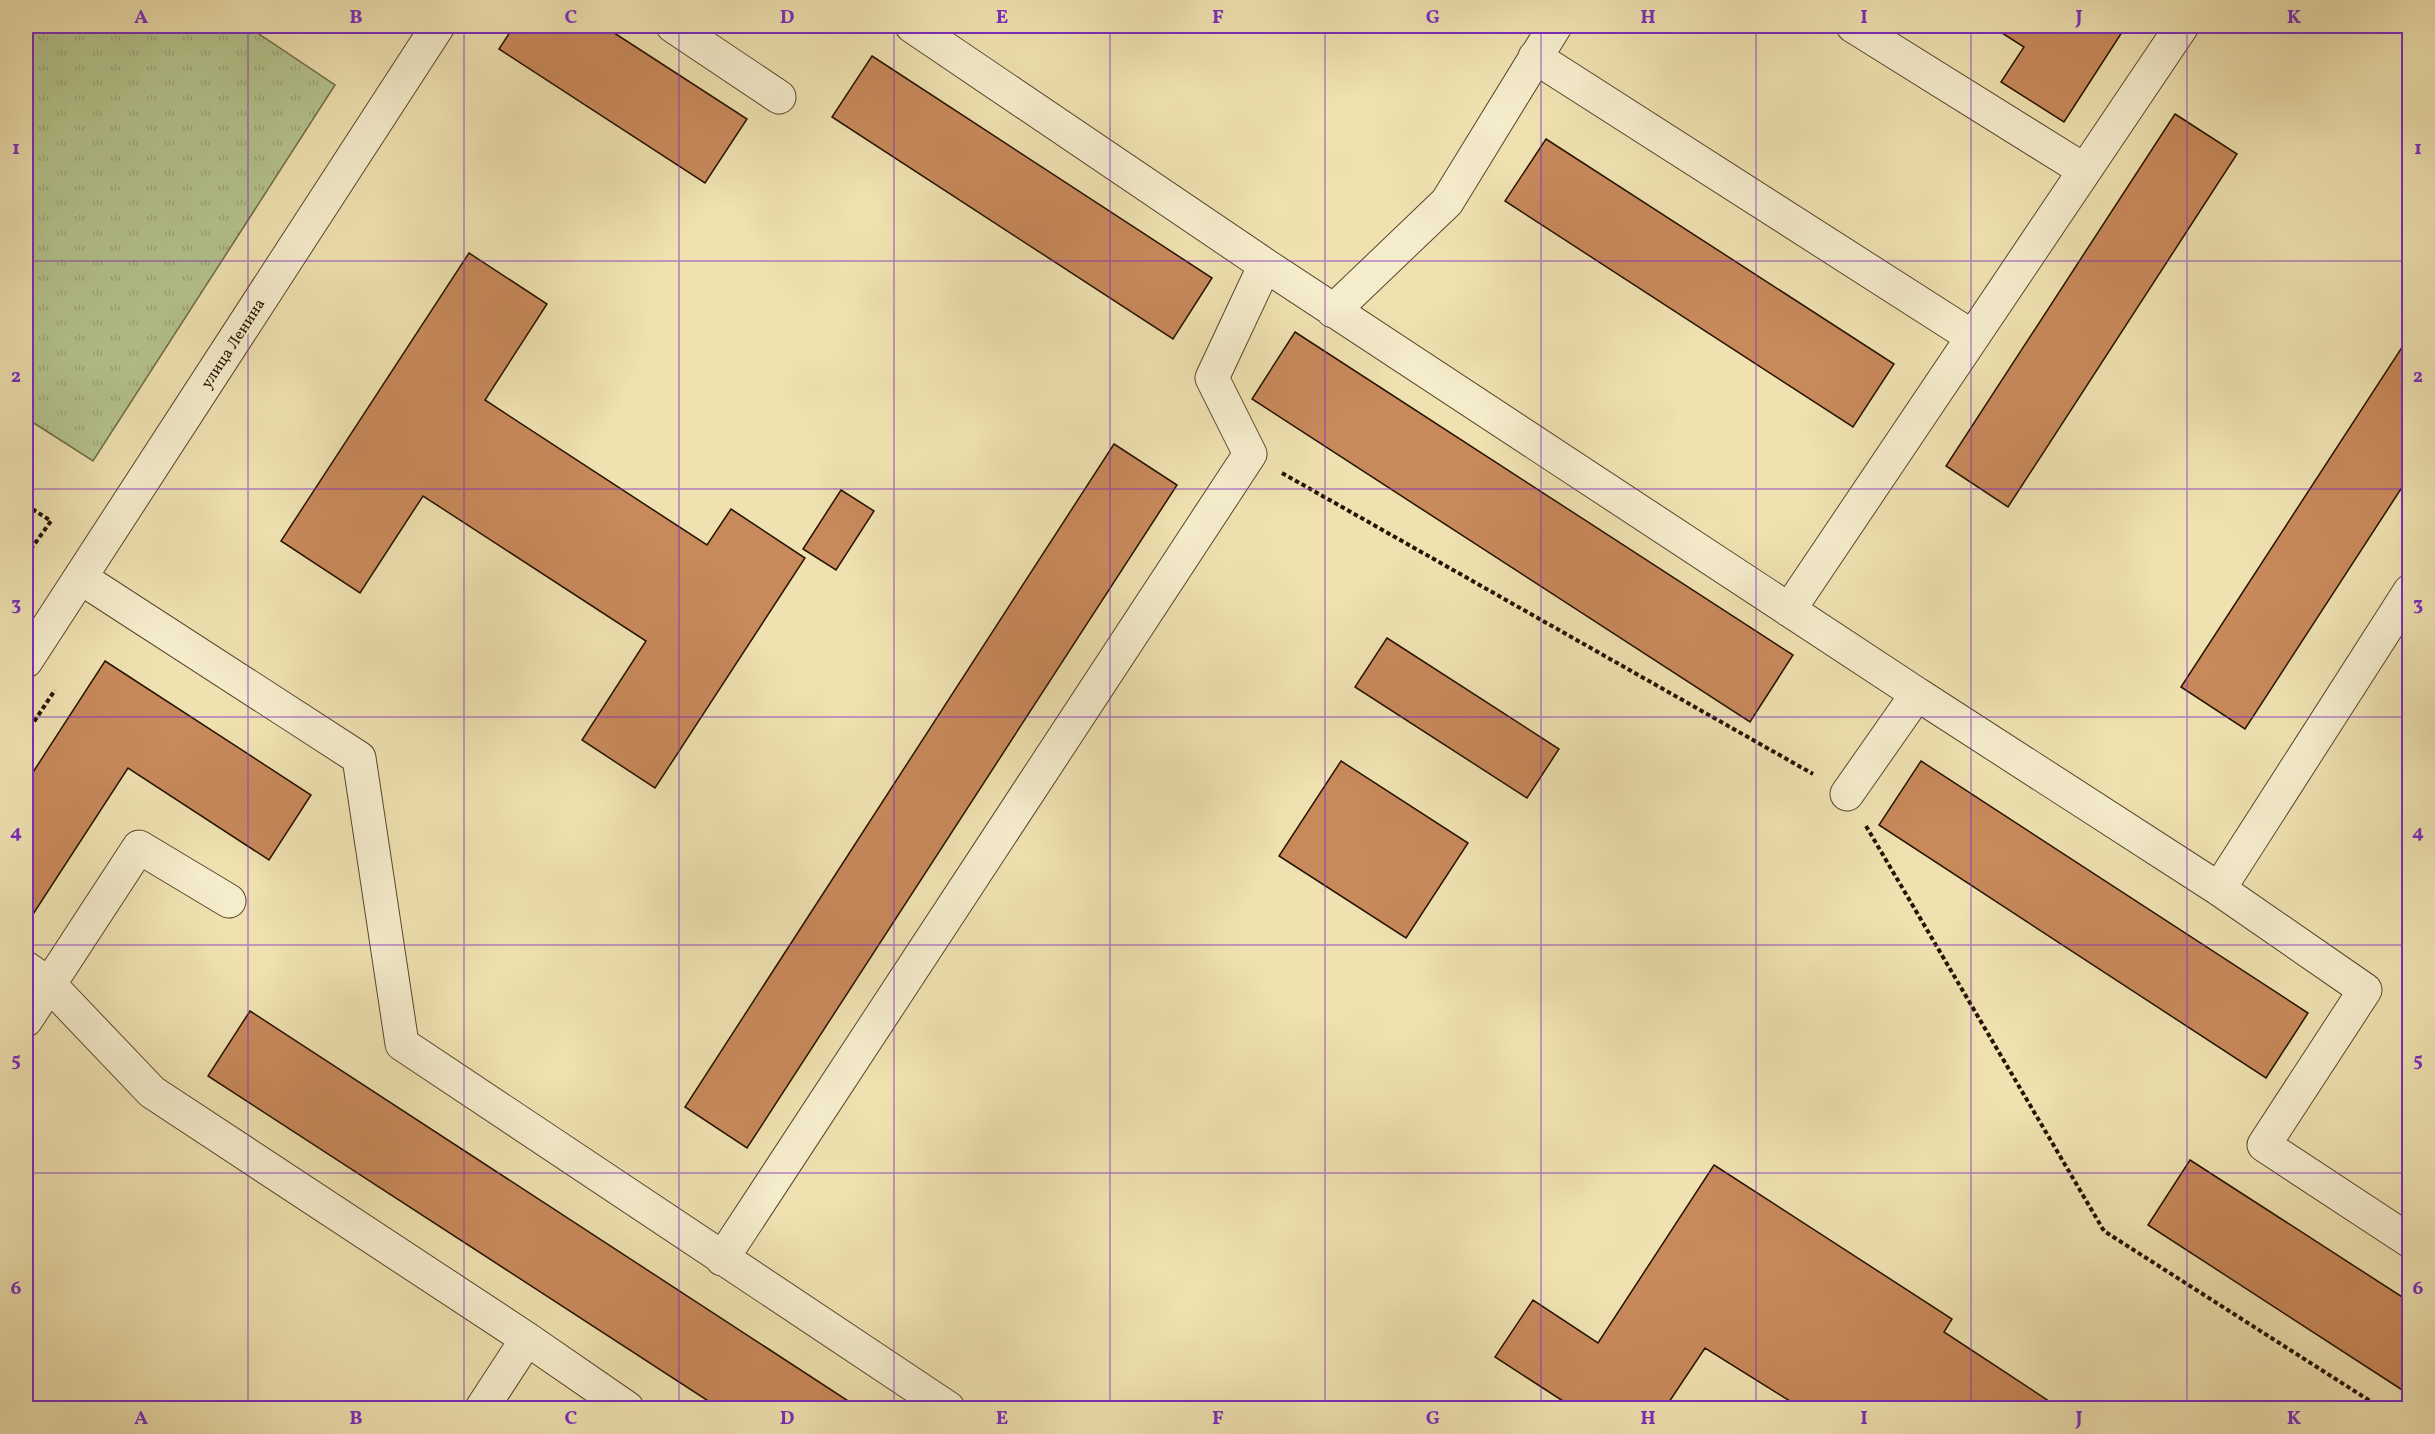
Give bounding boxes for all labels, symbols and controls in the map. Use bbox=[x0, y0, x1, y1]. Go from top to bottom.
text: A bbox=[134, 4, 148, 32]
text: B bbox=[349, 4, 363, 32]
text: C bbox=[565, 4, 578, 32]
text: D bbox=[780, 4, 794, 32]
text: E bbox=[996, 4, 1008, 32]
text: F bbox=[1212, 4, 1224, 32]
text: G bbox=[1426, 4, 1440, 32]
text: H bbox=[1640, 4, 1656, 32]
text: I bbox=[1860, 4, 1868, 32]
text: J bbox=[2074, 4, 2083, 32]
text: K bbox=[2287, 4, 2302, 32]
text: 1 bbox=[12, 135, 20, 163]
text: 1 bbox=[2414, 135, 2422, 163]
street label: улица Ленина bbox=[196, 295, 271, 393]
text: 2 bbox=[11, 363, 21, 391]
text: 2 bbox=[2413, 363, 2423, 391]
text: 3 bbox=[11, 591, 21, 619]
text: 3 bbox=[2413, 591, 2423, 619]
text: 4 bbox=[10, 819, 22, 847]
text: 4 bbox=[2412, 819, 2424, 847]
text: 5 bbox=[11, 1047, 21, 1075]
text: 5 bbox=[2413, 1047, 2423, 1075]
text: 6 bbox=[11, 1275, 22, 1303]
text: 6 bbox=[2413, 1275, 2424, 1303]
text: A bbox=[134, 1405, 148, 1433]
text: B bbox=[349, 1405, 363, 1433]
text: C bbox=[565, 1405, 578, 1433]
text: D bbox=[780, 1405, 794, 1433]
text: E bbox=[996, 1405, 1008, 1433]
text: F bbox=[1212, 1405, 1224, 1433]
text: G bbox=[1426, 1405, 1440, 1433]
text: H bbox=[1640, 1405, 1656, 1433]
text: I bbox=[1860, 1405, 1868, 1433]
text: J bbox=[2074, 1405, 2083, 1433]
text: K bbox=[2287, 1405, 2302, 1433]

